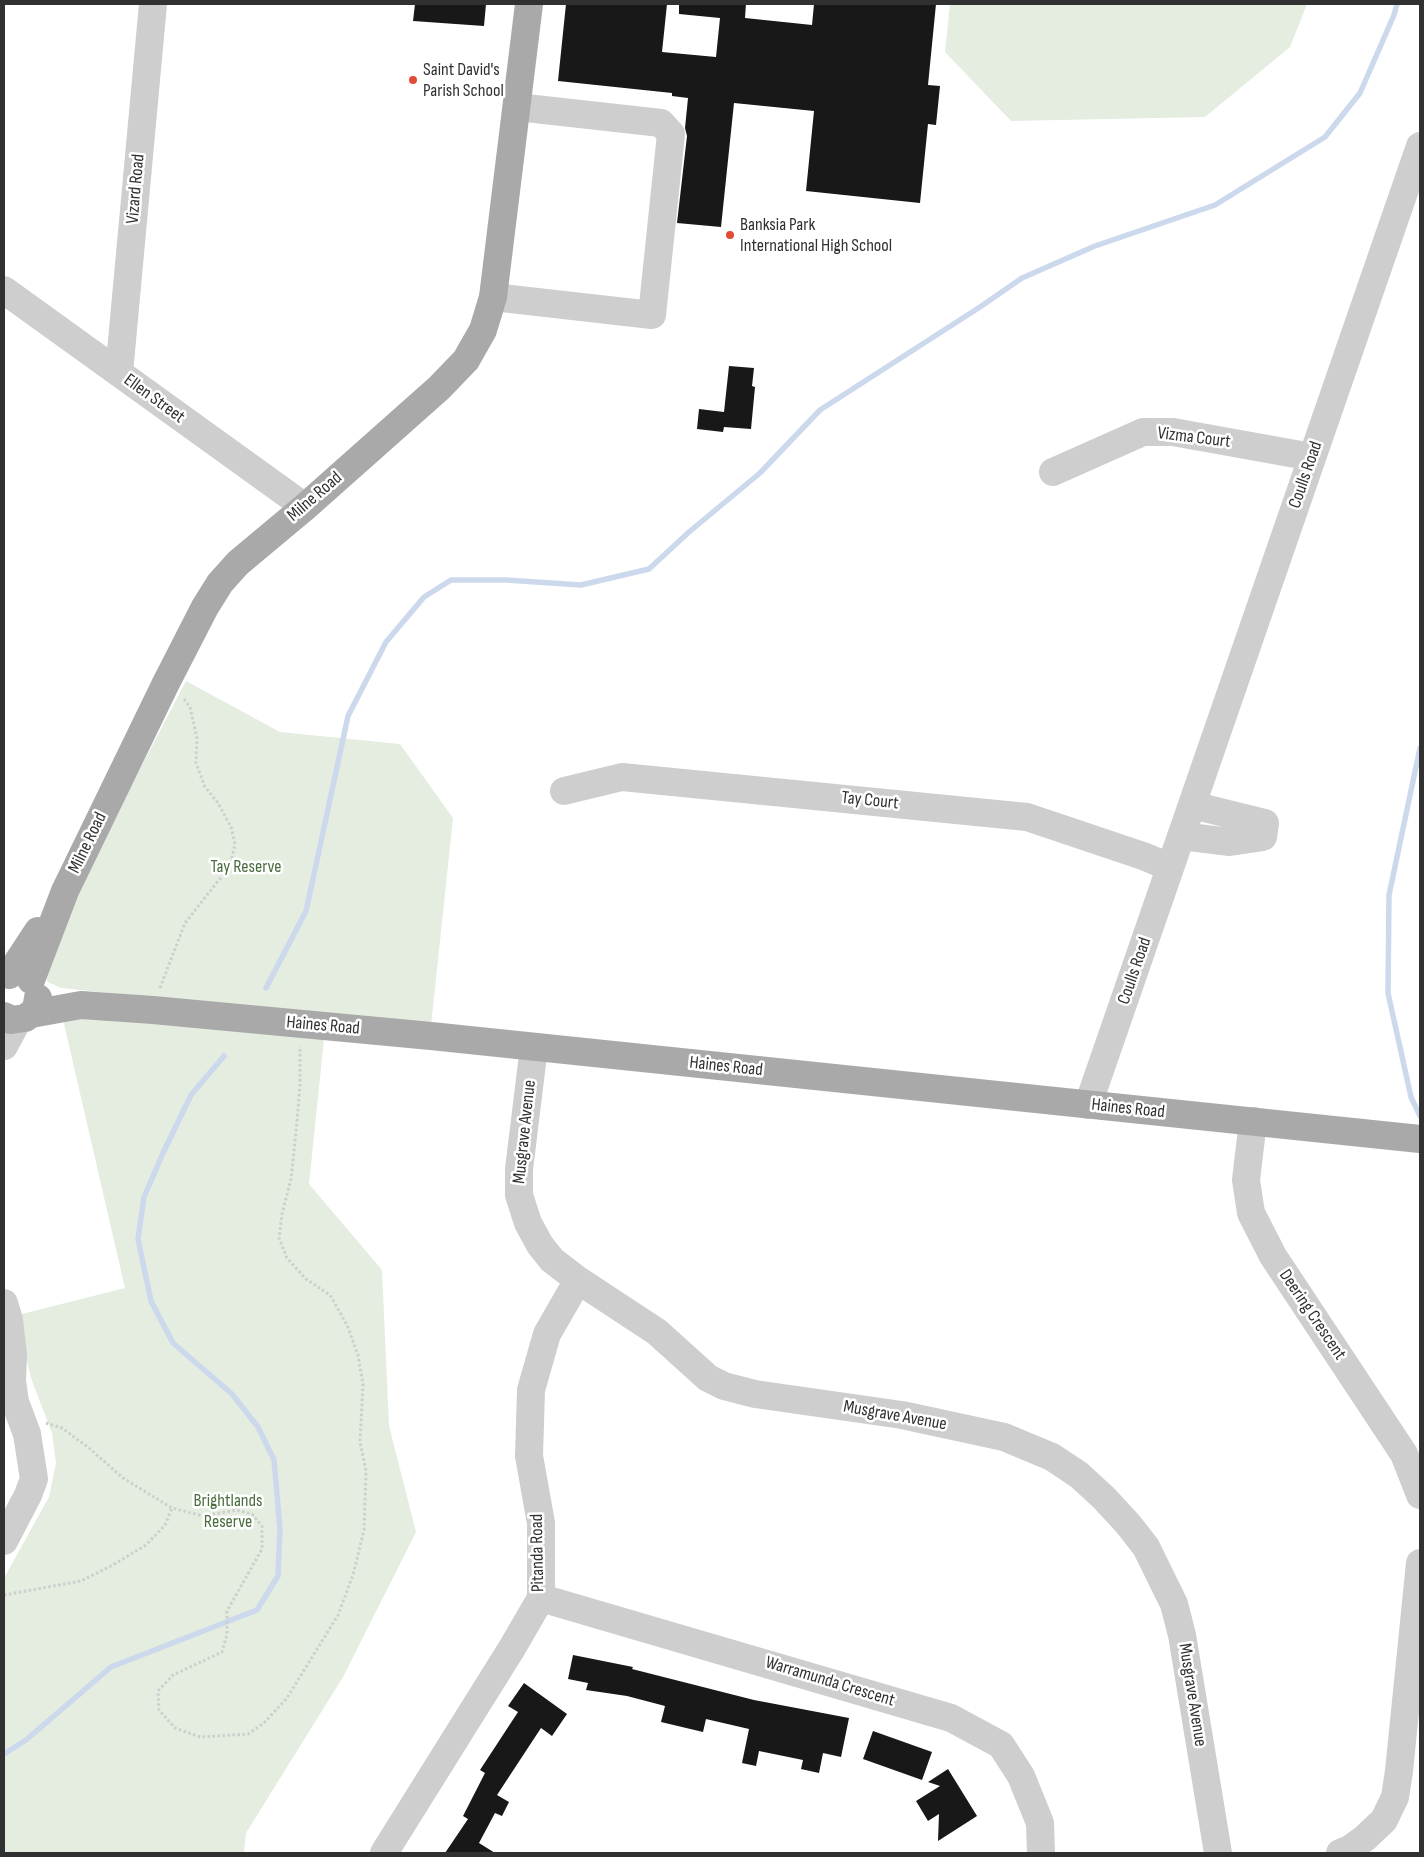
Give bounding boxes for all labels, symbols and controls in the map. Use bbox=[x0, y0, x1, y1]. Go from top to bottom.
place label: Saint David's Parish School bbox=[423, 59, 504, 102]
marker: Saint David's Parish School bbox=[407, 74, 419, 86]
street label: Vizard Road bbox=[122, 153, 150, 225]
place label: Banksia Park International High School bbox=[740, 214, 892, 256]
marker: Banksia Park International High School bbox=[724, 229, 736, 241]
street label: Ellen Street bbox=[119, 370, 189, 428]
street label: Vizma Court bbox=[1156, 423, 1232, 453]
street label: Coulls Road bbox=[1284, 439, 1328, 511]
street label: Milne Road bbox=[283, 467, 347, 527]
street label: Tay Court bbox=[840, 787, 900, 815]
street label: Milne Road bbox=[64, 809, 112, 877]
park label: Tay Reserve bbox=[210, 856, 282, 878]
street label: Coulls Road bbox=[1113, 935, 1157, 1007]
street label: Haines Road bbox=[285, 1012, 361, 1040]
street label: Haines Road bbox=[688, 1052, 764, 1082]
street label: Musgrave Avenue bbox=[509, 1079, 541, 1185]
street label: Haines Road bbox=[1090, 1094, 1166, 1124]
street label: Deering Crescent bbox=[1274, 1266, 1350, 1364]
street label: Musgrave Avenue bbox=[842, 1396, 948, 1436]
park label: Brightlands Reserve bbox=[194, 1490, 262, 1532]
street label: Pitanda Road bbox=[527, 1514, 549, 1592]
street label: Musgrave Avenue bbox=[1173, 1642, 1211, 1748]
street label: Warramunda Crescent bbox=[763, 1652, 897, 1712]

